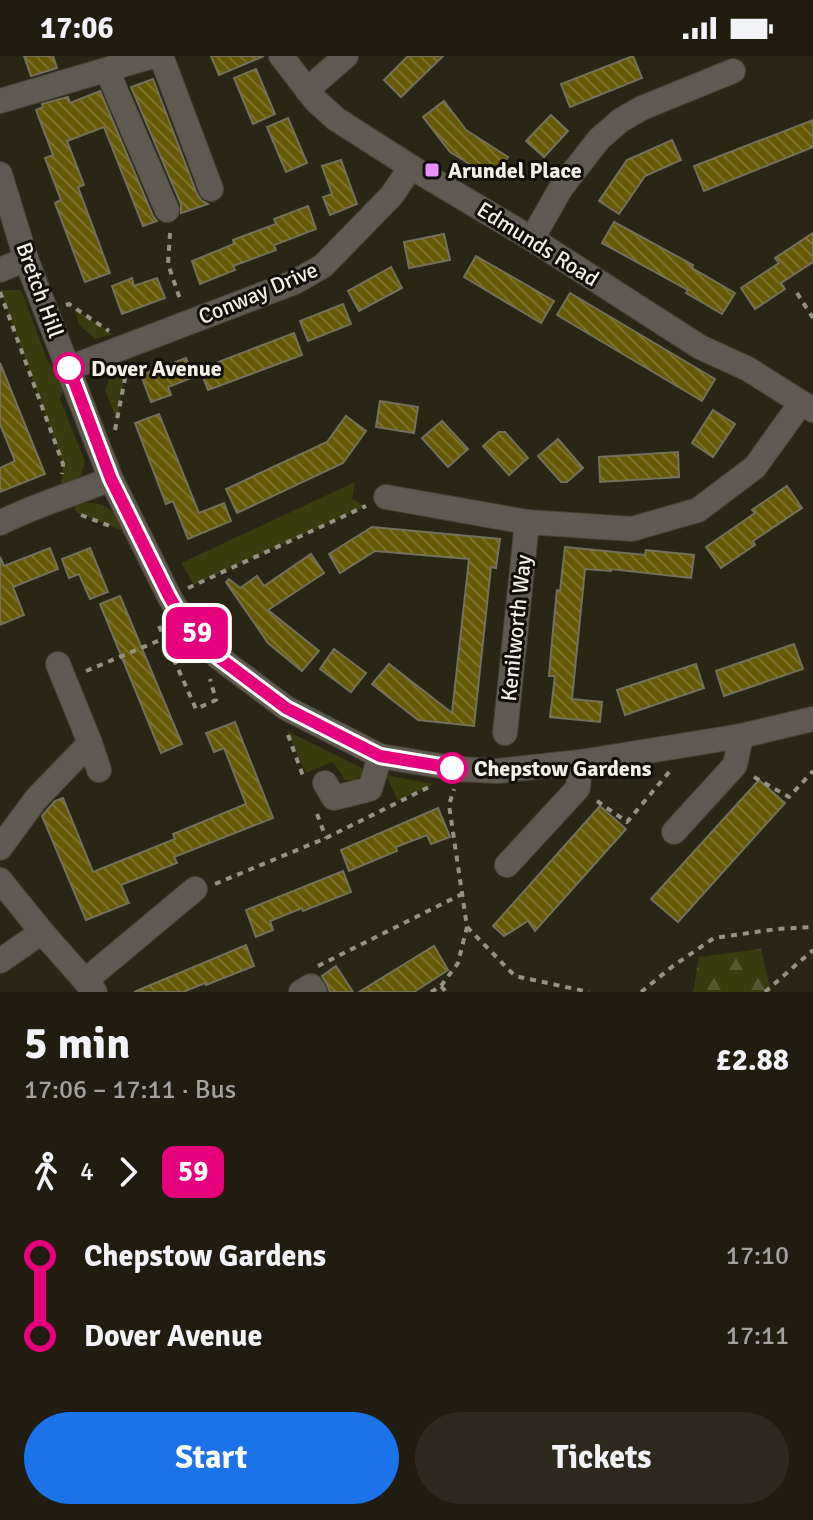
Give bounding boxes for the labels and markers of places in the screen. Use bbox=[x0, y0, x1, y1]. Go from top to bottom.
place label: Arundel Place bbox=[448, 157, 582, 184]
marker: Arundel Place bbox=[423, 161, 441, 179]
marker: Dover Avenue bbox=[54, 353, 84, 383]
place label: Dover Avenue bbox=[91, 355, 222, 382]
marker: Chepstow Gardens bbox=[437, 753, 467, 783]
place label: Chepstow Gardens bbox=[474, 755, 652, 782]

